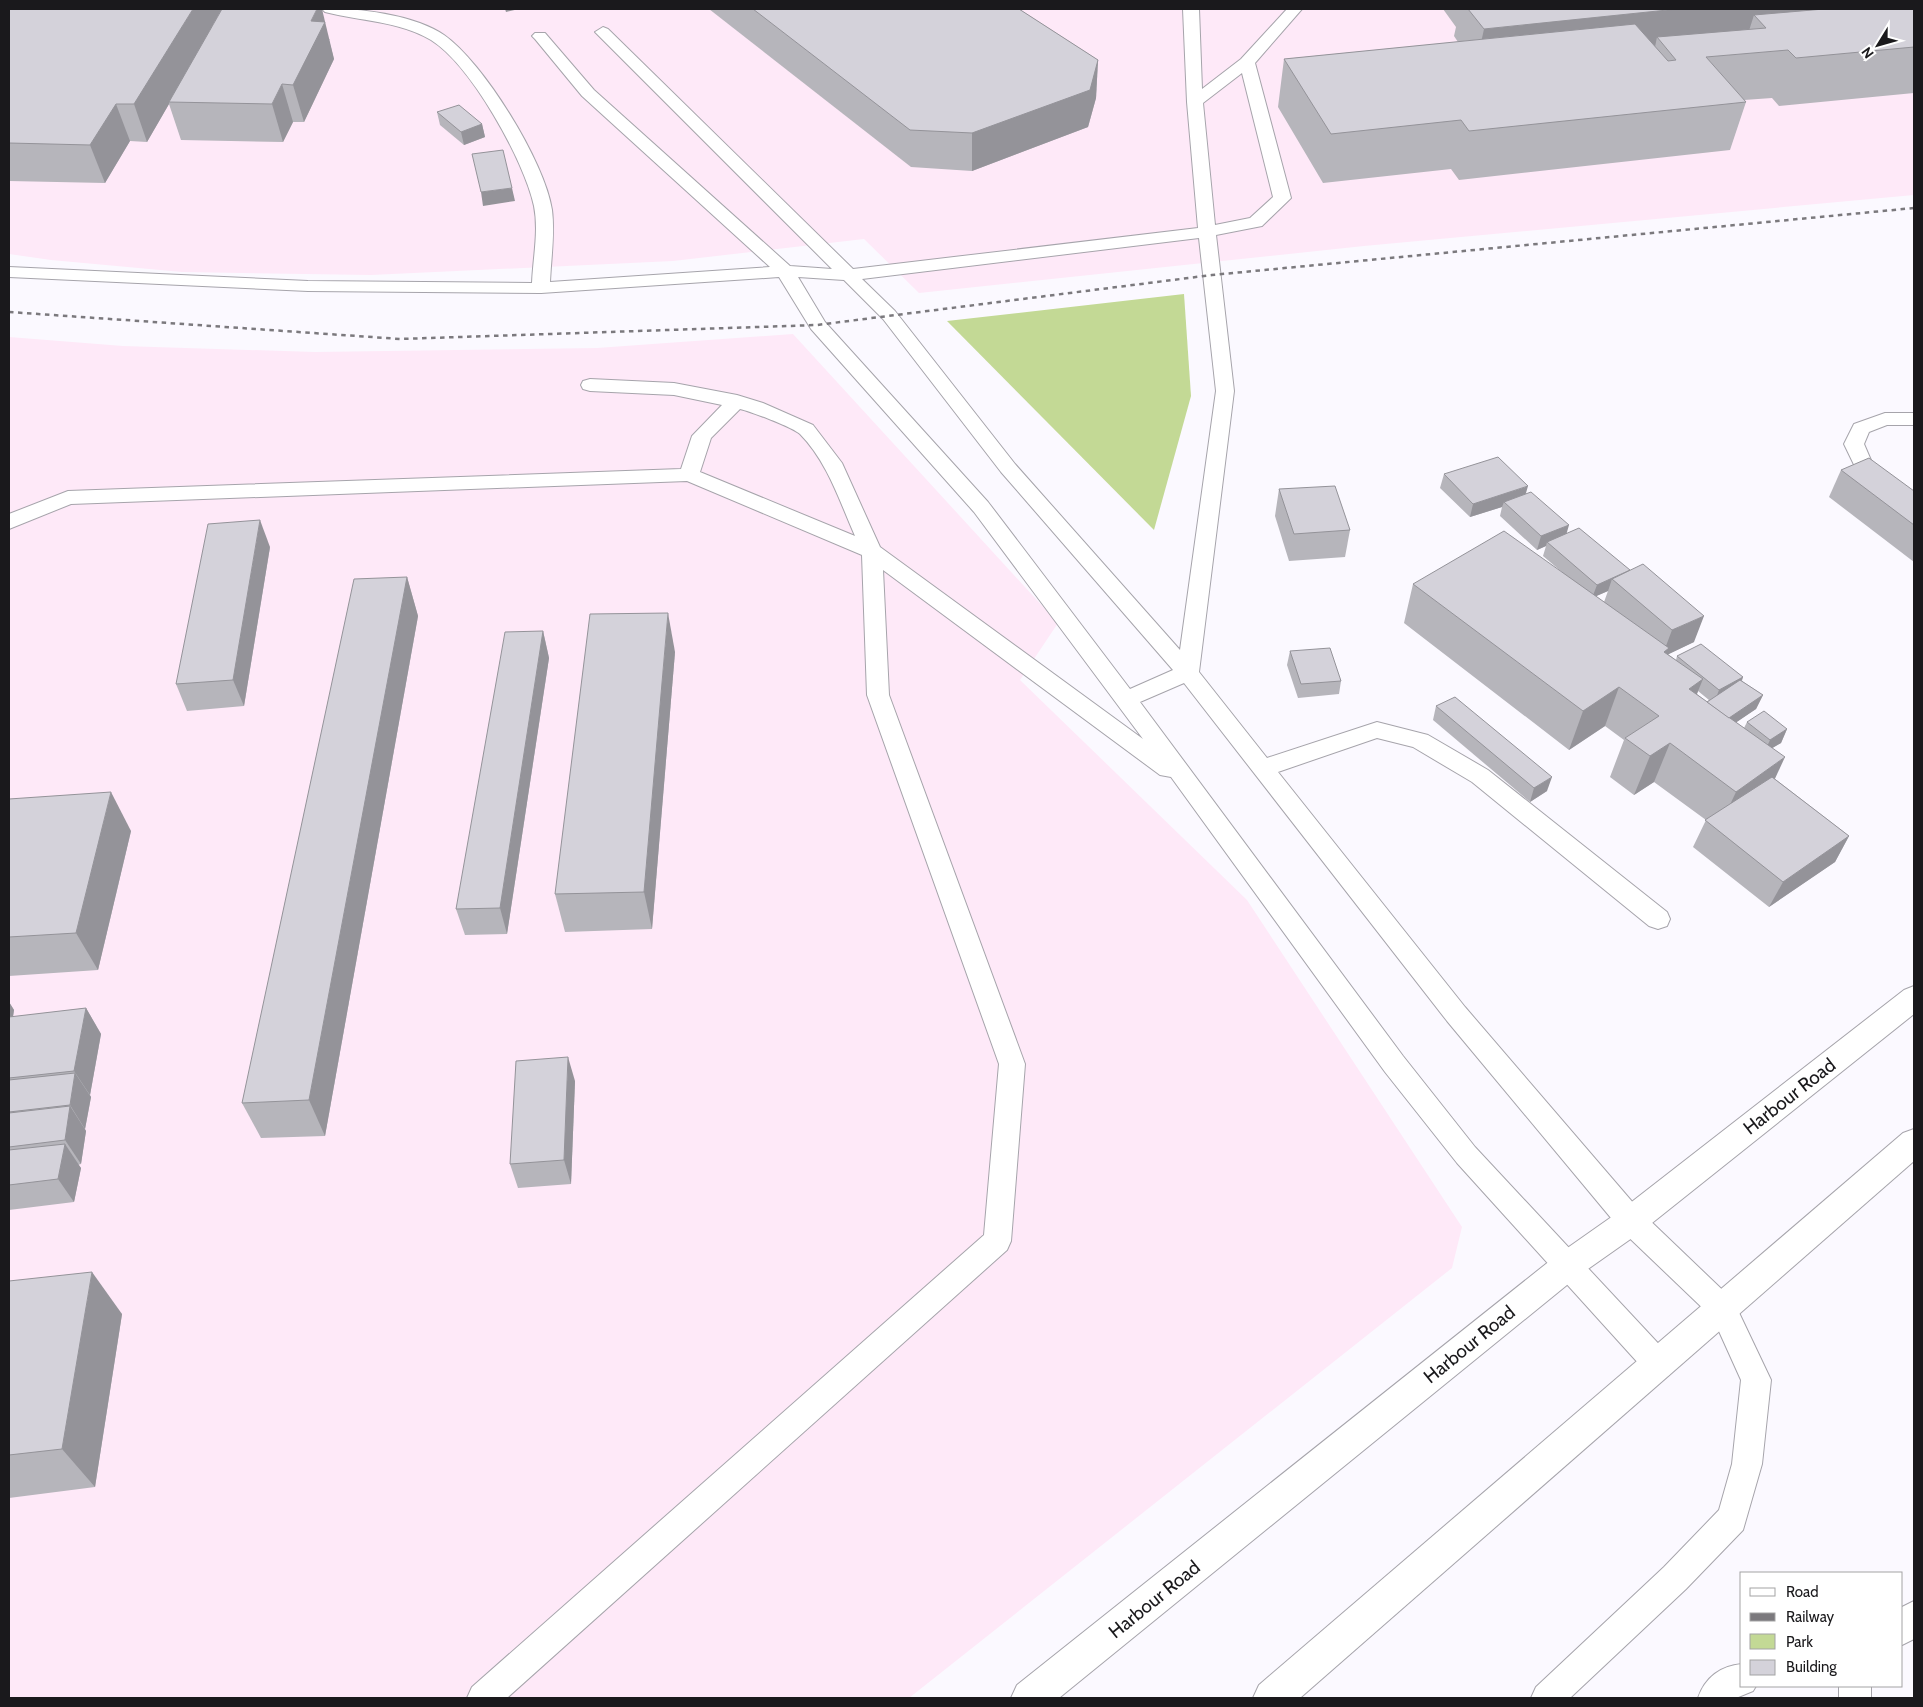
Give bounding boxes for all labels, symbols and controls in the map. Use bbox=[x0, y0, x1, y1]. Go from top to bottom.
north arrow bbox=[1853, 20, 1903, 70]
text: N bbox=[1857, 43, 1878, 62]
street label: Harbour Road bbox=[1739, 1053, 1840, 1140]
street label: Harbour Road bbox=[1419, 1301, 1520, 1388]
street label: Harbour Road bbox=[1104, 1556, 1205, 1643]
legend bbox=[1740, 1572, 1903, 1687]
text: Road bbox=[1786, 1583, 1819, 1601]
text: Railway bbox=[1786, 1608, 1835, 1626]
text: Park bbox=[1786, 1633, 1813, 1651]
text: Building bbox=[1786, 1658, 1837, 1676]

